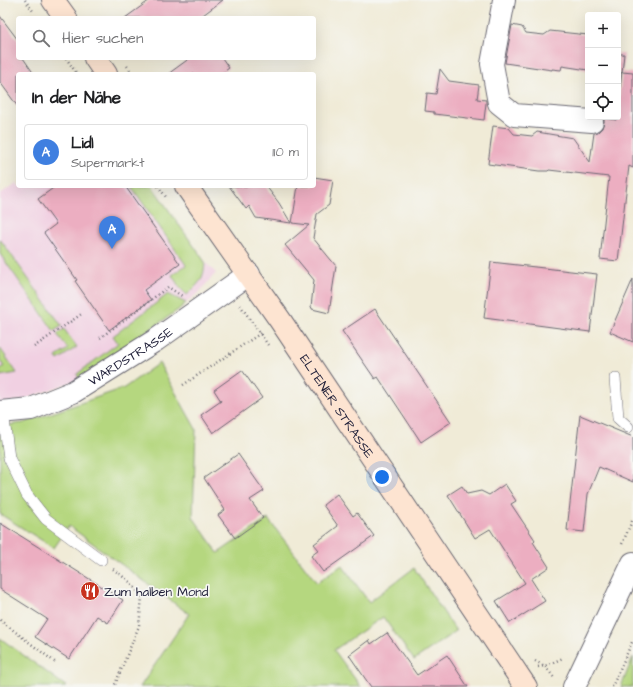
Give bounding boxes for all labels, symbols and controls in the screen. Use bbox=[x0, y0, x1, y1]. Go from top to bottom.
map controls bbox=[585, 12, 621, 120]
button: + bbox=[585, 12, 621, 48]
search box bbox=[16, 16, 316, 60]
icon: search bbox=[30, 27, 52, 49]
text: Hier suchen bbox=[62, 28, 143, 49]
button: − bbox=[585, 48, 621, 84]
button: locate bbox=[585, 84, 621, 120]
text: In der Nähe bbox=[32, 86, 121, 110]
text: Lidl bbox=[71, 133, 94, 154]
text: A bbox=[42, 143, 50, 161]
text: 110 m bbox=[272, 143, 299, 161]
text: Supermarkt bbox=[71, 154, 145, 172]
pin: A bbox=[99, 216, 125, 249]
street label: WARDSTRASSE bbox=[85, 323, 177, 390]
street label: ELTENER STRASSE bbox=[295, 351, 378, 462]
your location bbox=[372, 467, 392, 487]
restaurant icon: Zum halben Mond bbox=[79, 580, 101, 602]
place label: Zum halben Mond bbox=[104, 583, 209, 601]

